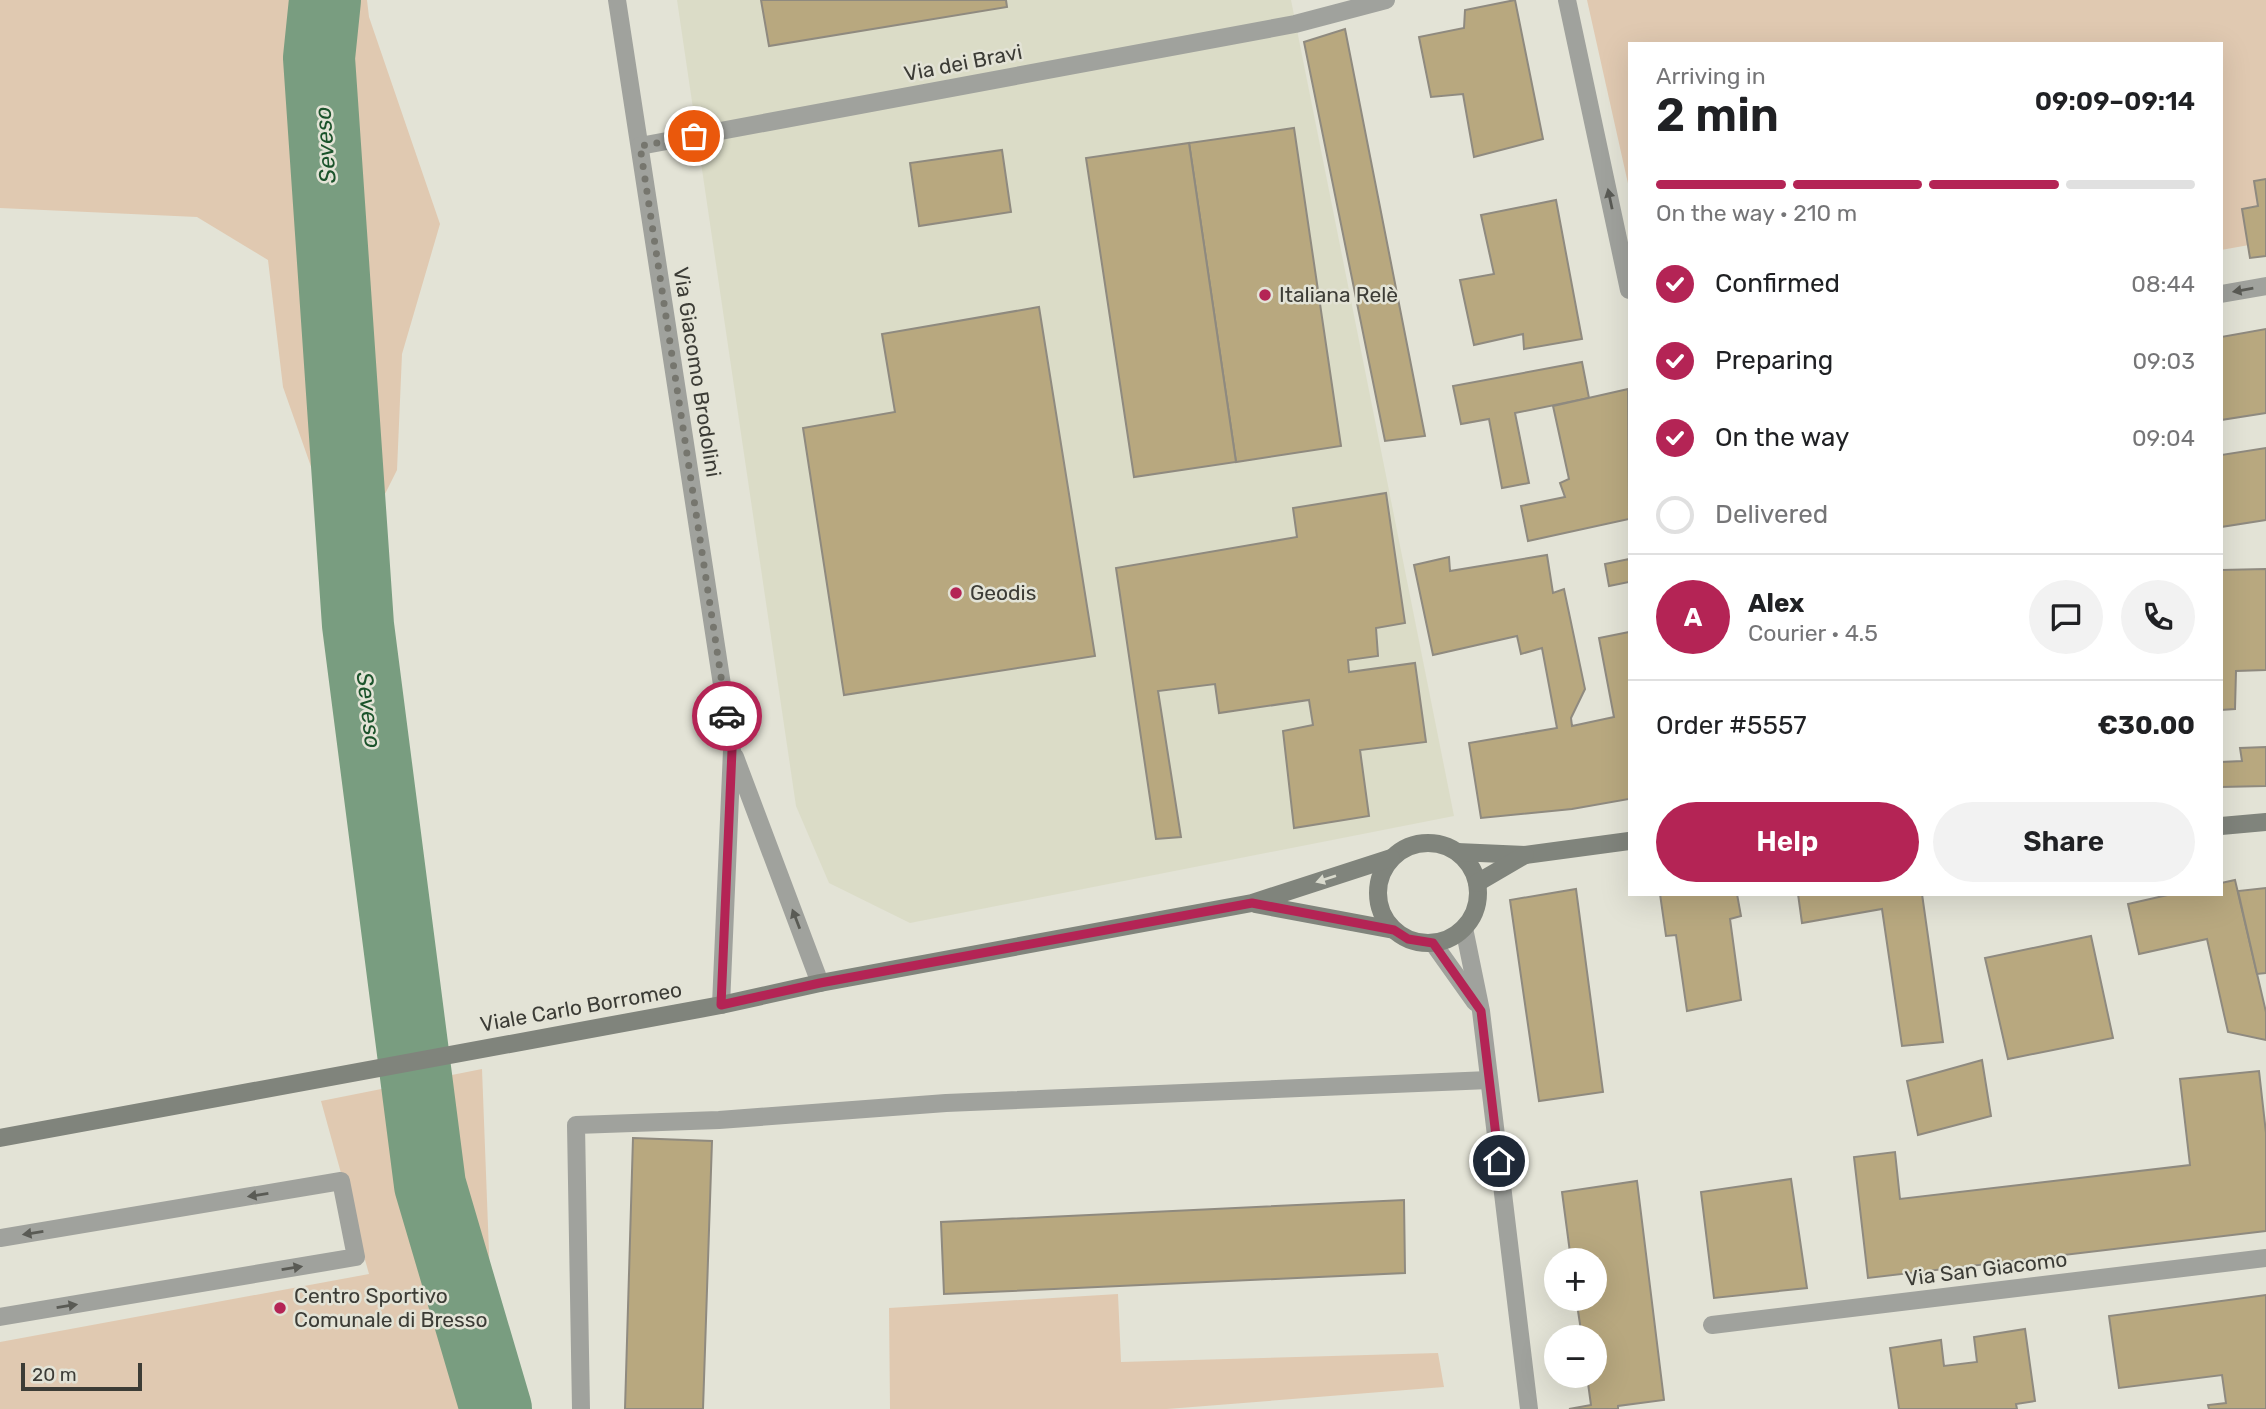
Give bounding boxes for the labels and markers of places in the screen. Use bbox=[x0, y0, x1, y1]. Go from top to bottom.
pin bbox=[664, 106, 724, 166]
place label: Italiana Relè bbox=[1279, 282, 1398, 307]
marker: Italiana Relè bbox=[1257, 287, 1273, 303]
place label: Geodis bbox=[970, 580, 1036, 605]
marker: Geodis bbox=[948, 585, 964, 601]
pin bbox=[1469, 1131, 1529, 1191]
place label: Centro Sportivo Comunale di Bresso bbox=[294, 1283, 487, 1332]
marker: Centro Sportivo Comunale di Bresso bbox=[272, 1300, 288, 1316]

